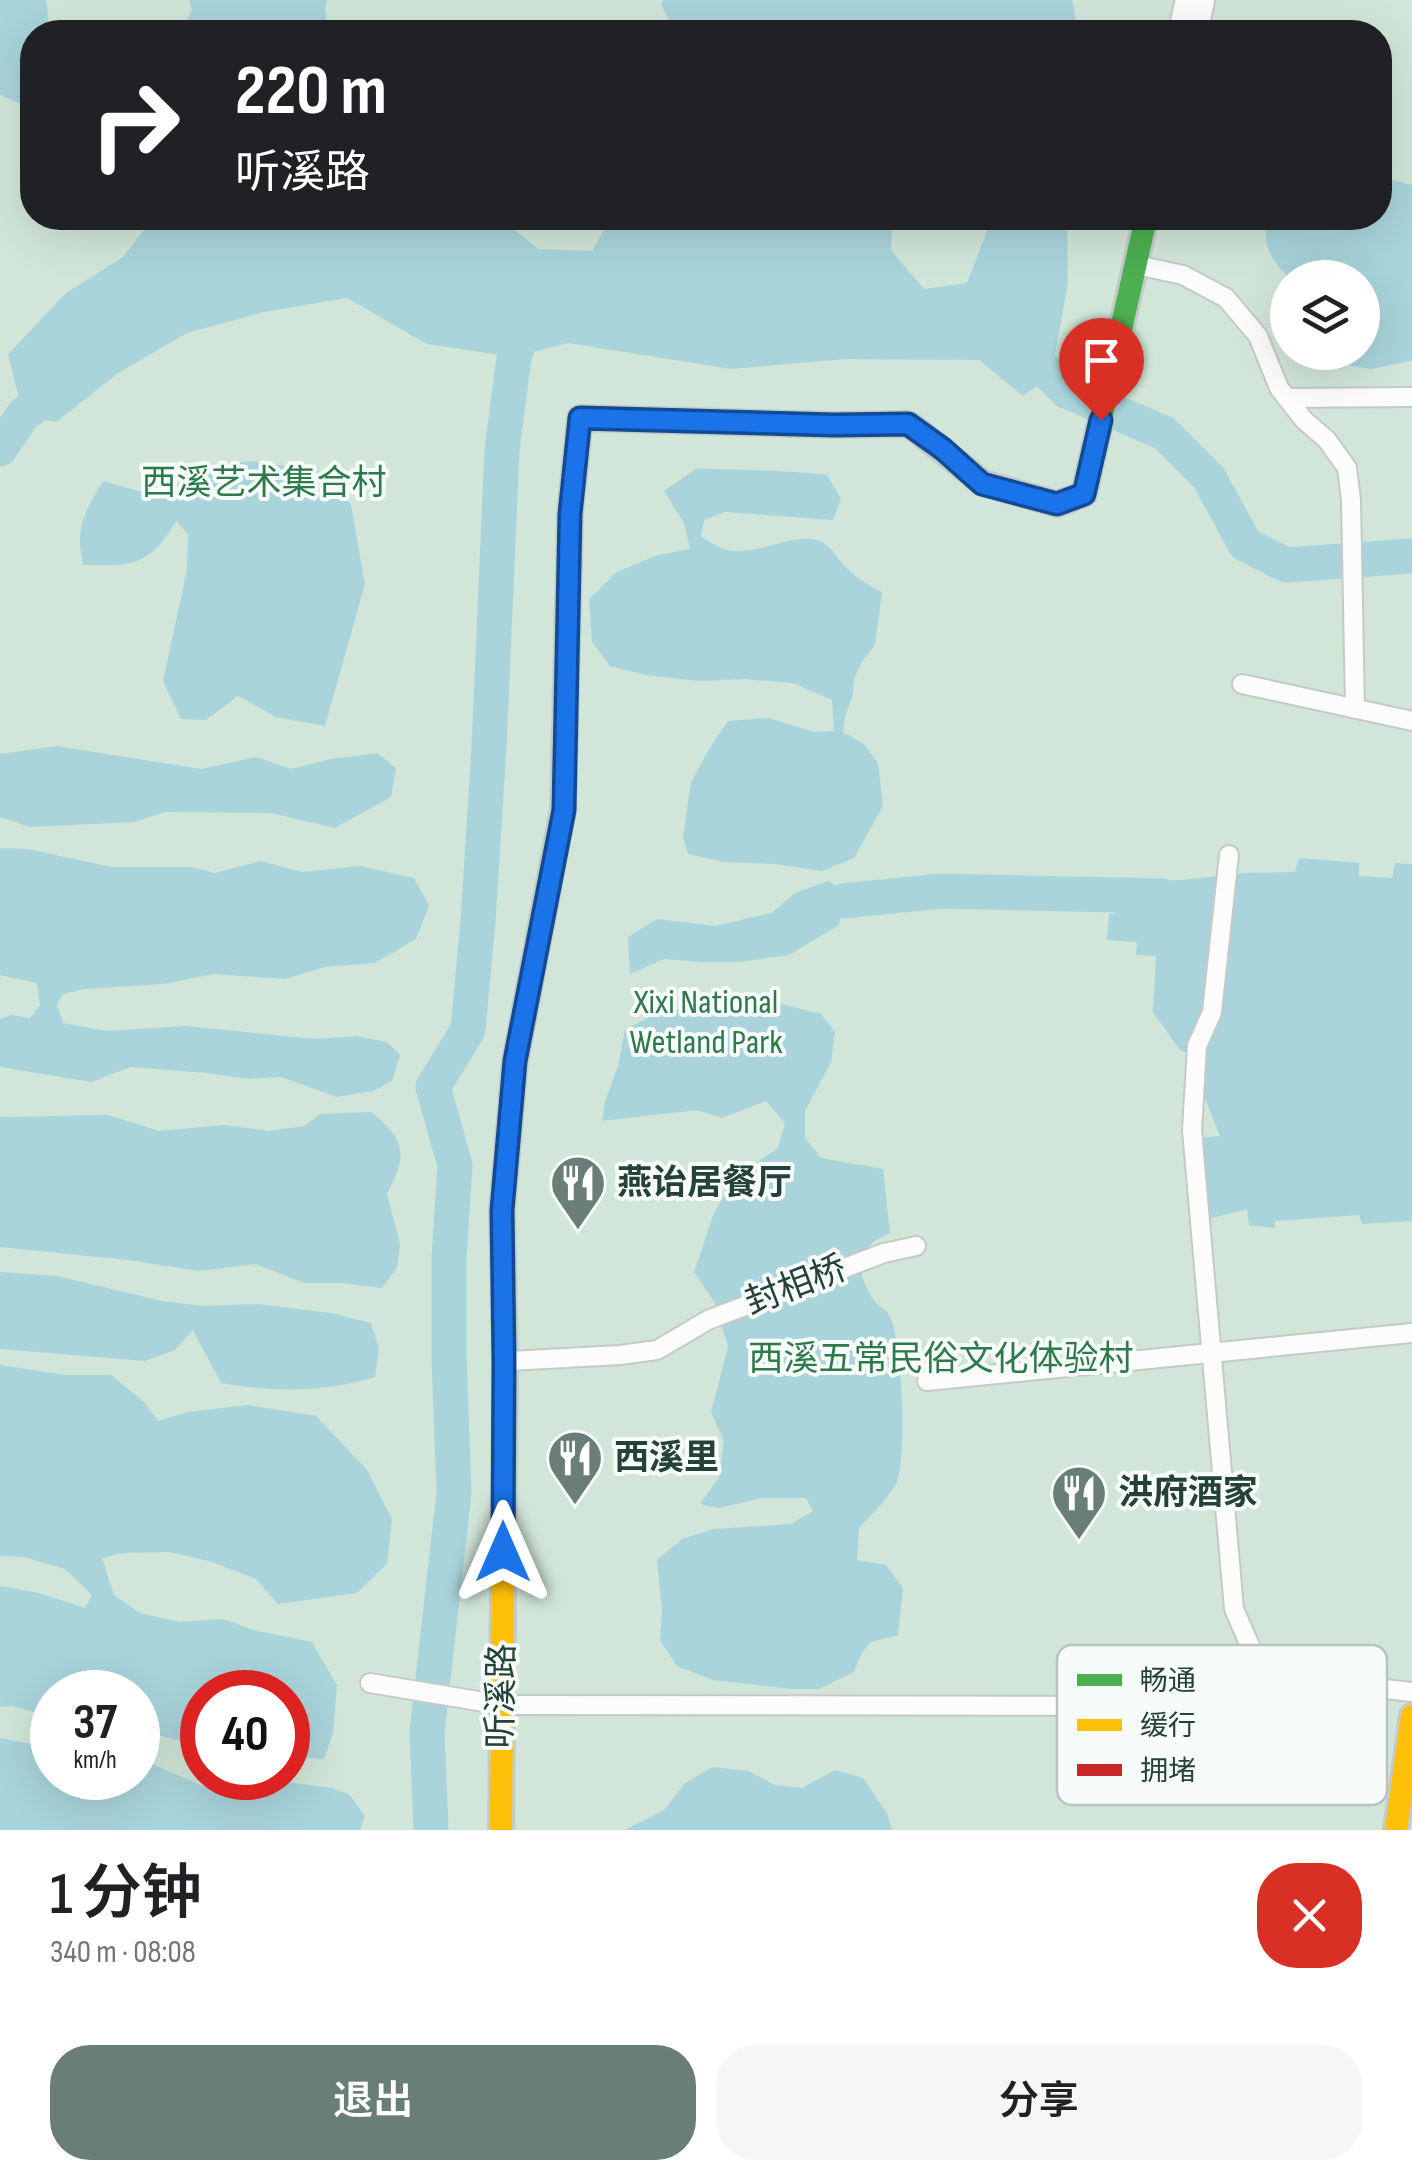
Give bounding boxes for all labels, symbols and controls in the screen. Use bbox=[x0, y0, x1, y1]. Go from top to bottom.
text: 220 m bbox=[235, 50, 387, 134]
icon: right bbox=[70, 60, 200, 190]
text: 听溪路 bbox=[235, 146, 370, 201]
map controls bbox=[1270, 260, 1380, 370]
button: layers bbox=[1270, 260, 1380, 370]
pin bbox=[1059, 318, 1144, 421]
icon: arrive bbox=[1074, 333, 1129, 388]
park label: 西溪艺术集合村 bbox=[141, 462, 387, 505]
park label: Xixi National Wetland Park bbox=[629, 981, 783, 1064]
restaurant icon: 燕诒居餐厅 bbox=[548, 1153, 608, 1232]
place label: 燕诒居餐厅 bbox=[617, 1162, 792, 1205]
street label: 封相桥 bbox=[739, 1247, 853, 1325]
park label: 西溪五常民俗文化体验村 bbox=[748, 1338, 1134, 1381]
restaurant icon: 西溪里 bbox=[545, 1428, 605, 1507]
place label: 西溪里 bbox=[614, 1437, 719, 1480]
restaurant icon: 洪府酒家 bbox=[1049, 1463, 1109, 1542]
place label: 洪府酒家 bbox=[1118, 1472, 1258, 1515]
position arrow bbox=[451, 1500, 555, 1604]
street label: 听溪路 bbox=[480, 1643, 524, 1749]
legend bbox=[1057, 1645, 1387, 1805]
text: 畅通 bbox=[1140, 1665, 1196, 1698]
speed limit sign: 40 bbox=[180, 1670, 310, 1800]
text: 37 bbox=[73, 1693, 117, 1753]
text: 缓行 bbox=[1140, 1710, 1196, 1743]
text: km/h bbox=[73, 1745, 117, 1776]
text: 拥堵 bbox=[1140, 1755, 1196, 1788]
text: 1 分钟 bbox=[50, 1859, 202, 1931]
button: close bbox=[1257, 1863, 1362, 1968]
text: 340 m · 08:08 bbox=[50, 1933, 196, 1972]
button: 退出 bbox=[50, 2045, 696, 2160]
button: 分享 bbox=[716, 2045, 1362, 2160]

